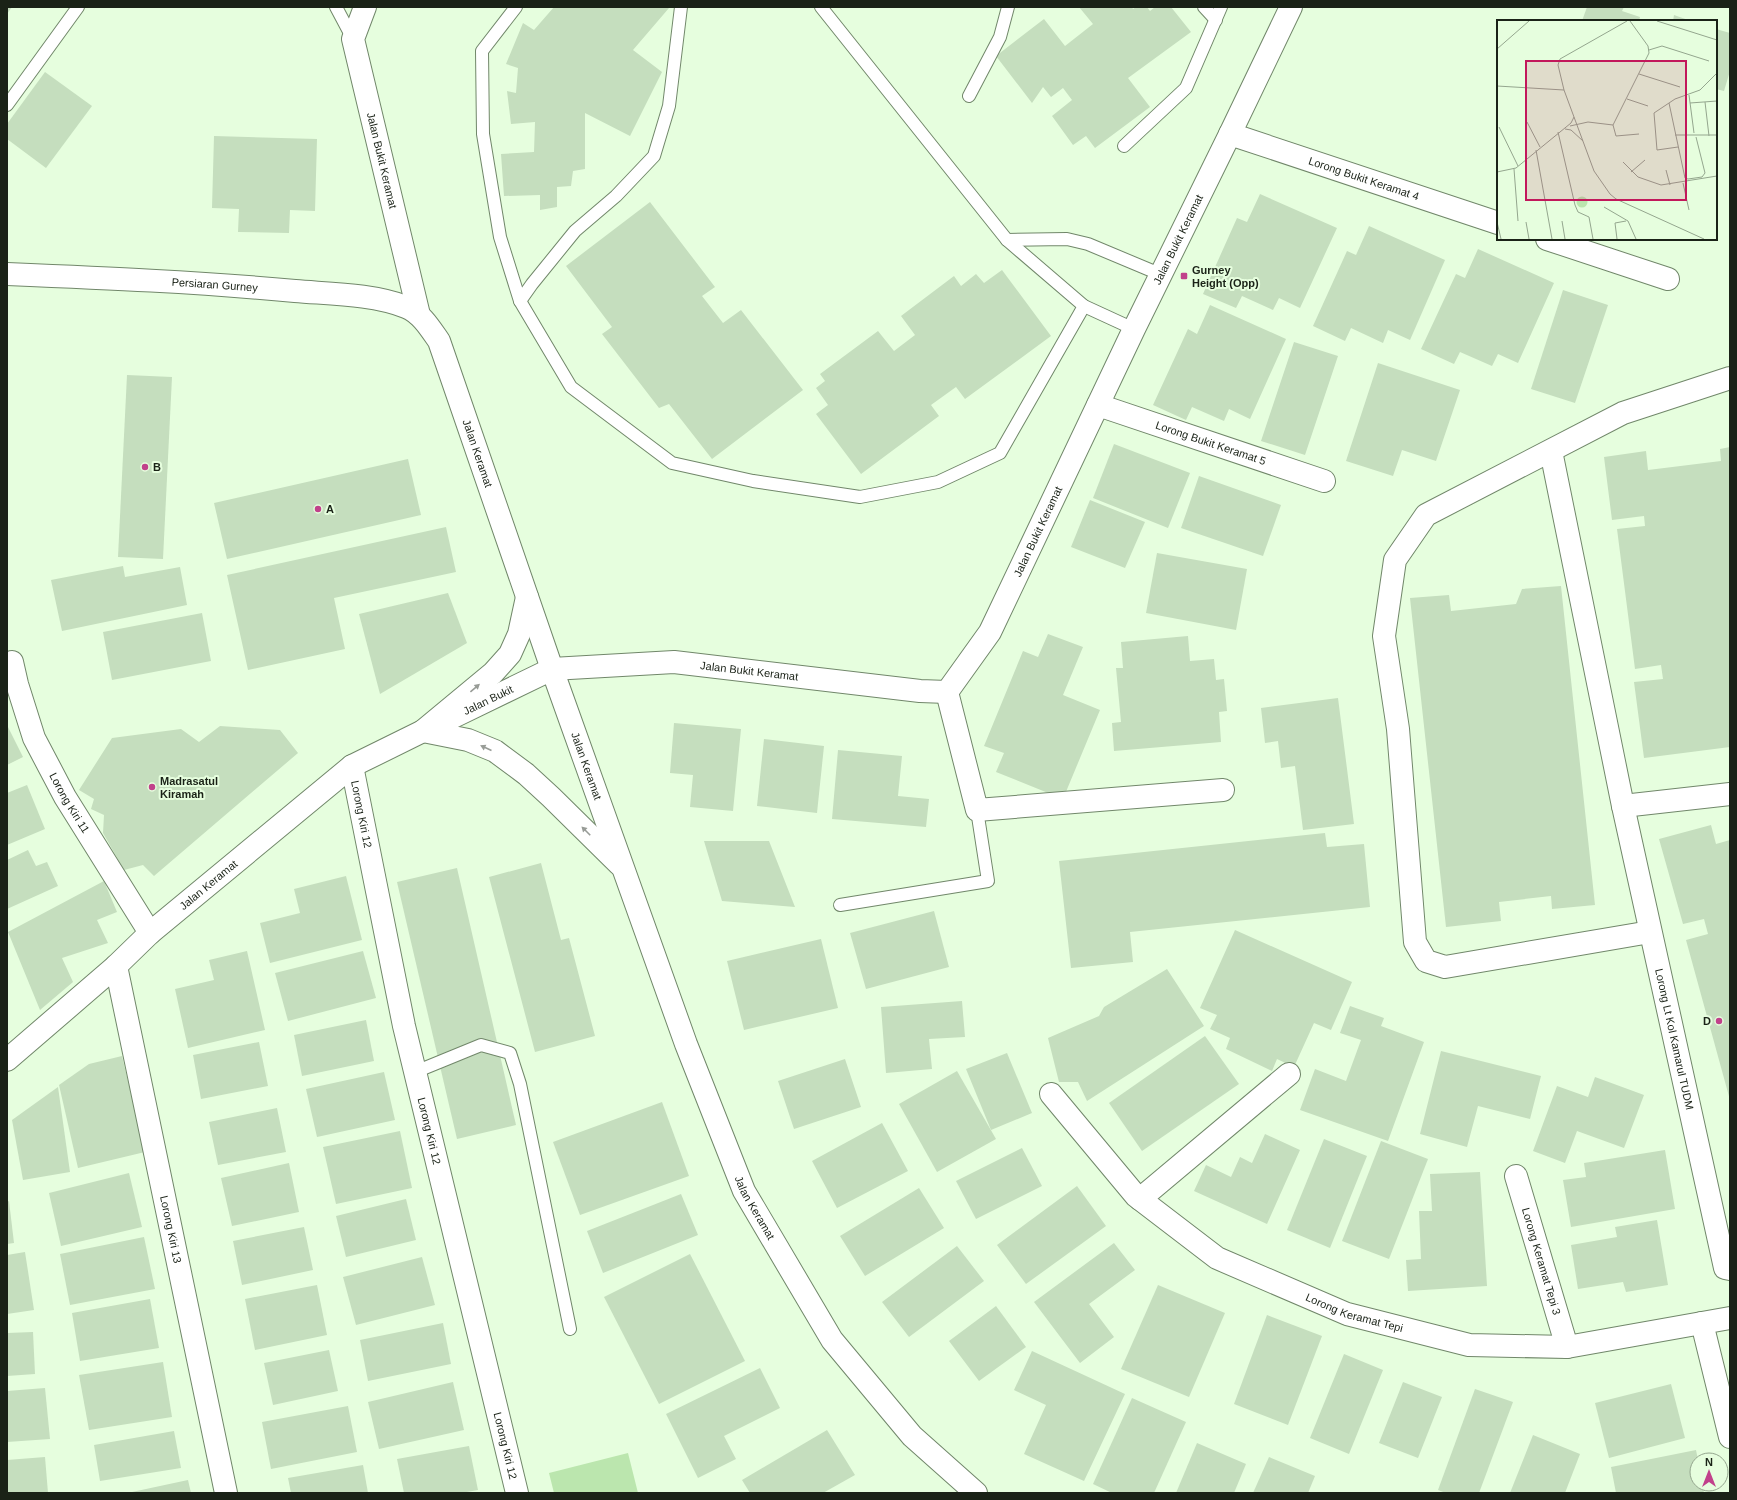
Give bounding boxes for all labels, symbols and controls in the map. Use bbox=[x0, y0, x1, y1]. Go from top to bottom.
inset map bbox=[1497, 20, 1717, 240]
street label: Jalan Bukit Keramat bbox=[365, 111, 399, 210]
street label: Lorong Bukit Keramat 4 bbox=[1307, 155, 1421, 202]
street label: Jalan Bukit Keramat bbox=[1151, 193, 1205, 286]
place label: Gurney Height (Opp) bbox=[1192, 264, 1259, 289]
marker: Gurney Height (Opp) bbox=[1179, 271, 1189, 281]
street label: Persiaran Gurney bbox=[171, 276, 259, 294]
street label: Jalan Keramat bbox=[460, 418, 495, 489]
street label: Lorong Bukit Keramat 5 bbox=[1154, 419, 1268, 467]
place label: B bbox=[153, 461, 161, 473]
marker: B bbox=[140, 462, 150, 472]
street label: Jalan Bukit Keramat bbox=[1011, 484, 1064, 579]
place label: A bbox=[326, 503, 334, 515]
marker: A bbox=[313, 504, 323, 514]
street label: Jalan Bukit Keramat bbox=[700, 659, 799, 683]
street label: Jalan Bukit bbox=[461, 683, 515, 717]
one-way arrow bbox=[469, 683, 480, 692]
street label: Jalan Keramat bbox=[569, 730, 604, 801]
one-way arrow bbox=[480, 744, 492, 750]
street label: Lorong Kiri 11 bbox=[47, 771, 92, 835]
place label: Madrasatul Kiramah bbox=[160, 775, 218, 800]
street label: Lorong Kiri 12 bbox=[349, 779, 374, 849]
marker: Madrasatul Kiramah bbox=[147, 782, 157, 792]
one-way arrow bbox=[581, 826, 591, 836]
street label: Jalan Keramat bbox=[177, 858, 240, 912]
street label: Lorong Lt Kol Kamarul TUDM bbox=[1653, 967, 1696, 1111]
place label: D bbox=[1703, 1015, 1711, 1027]
marker: D bbox=[1714, 1016, 1724, 1026]
street label: Lorong Kiri 12 bbox=[415, 1096, 443, 1166]
street label: Jalan Keramat bbox=[733, 1174, 777, 1242]
street label: Lorong Kiri 13 bbox=[158, 1195, 184, 1264]
street label: Lorong Keramat Tepi 3 bbox=[1520, 1206, 1563, 1316]
street label: Lorong Keramat Tepi bbox=[1304, 1291, 1404, 1334]
street label: Lorong Kiri 12 bbox=[492, 1411, 519, 1480]
north arrow bbox=[1689, 1452, 1729, 1492]
text: N bbox=[1705, 1456, 1713, 1468]

